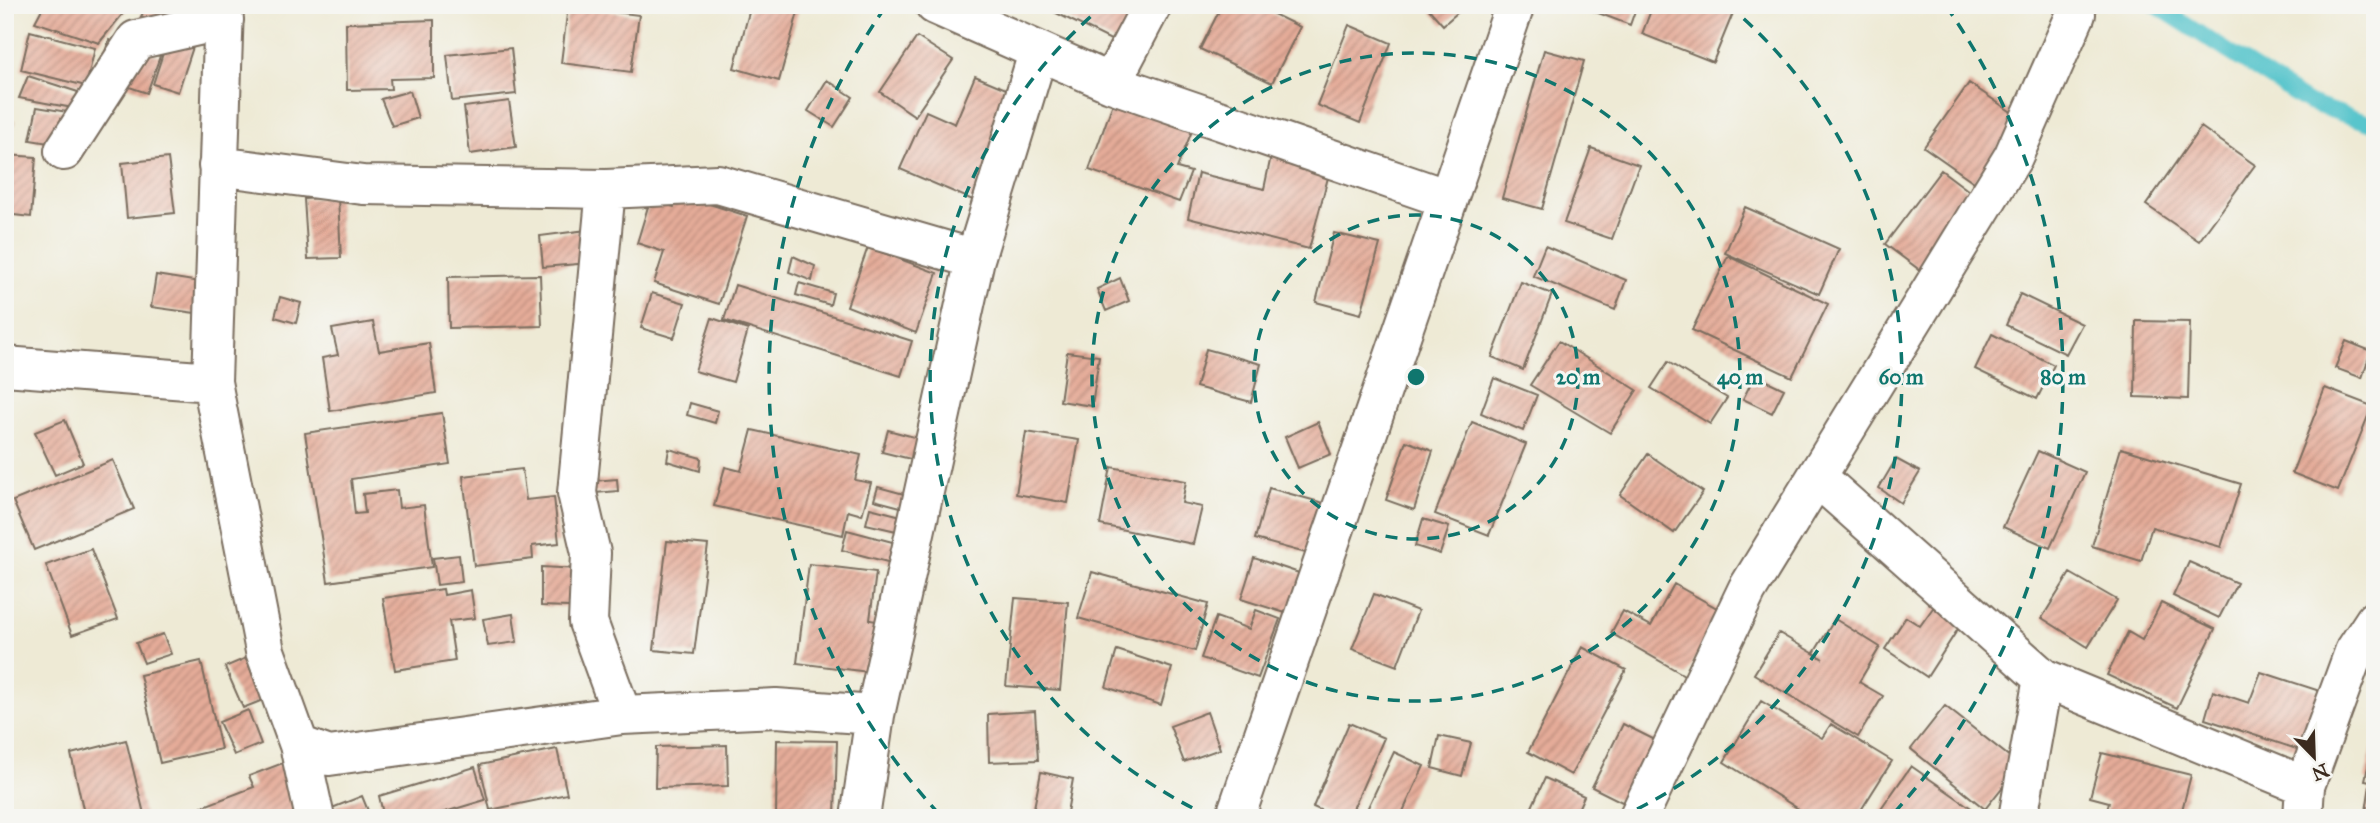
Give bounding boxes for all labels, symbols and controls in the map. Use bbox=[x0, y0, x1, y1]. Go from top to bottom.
text: 20 m bbox=[1556, 364, 1601, 390]
text: 40 m bbox=[1717, 364, 1763, 390]
text: 60 m bbox=[1878, 364, 1924, 390]
text: 80 m bbox=[2040, 364, 2086, 390]
centre of rings bbox=[1404, 365, 1428, 389]
north arrow bbox=[2278, 722, 2348, 792]
text: N bbox=[2309, 758, 2332, 786]

